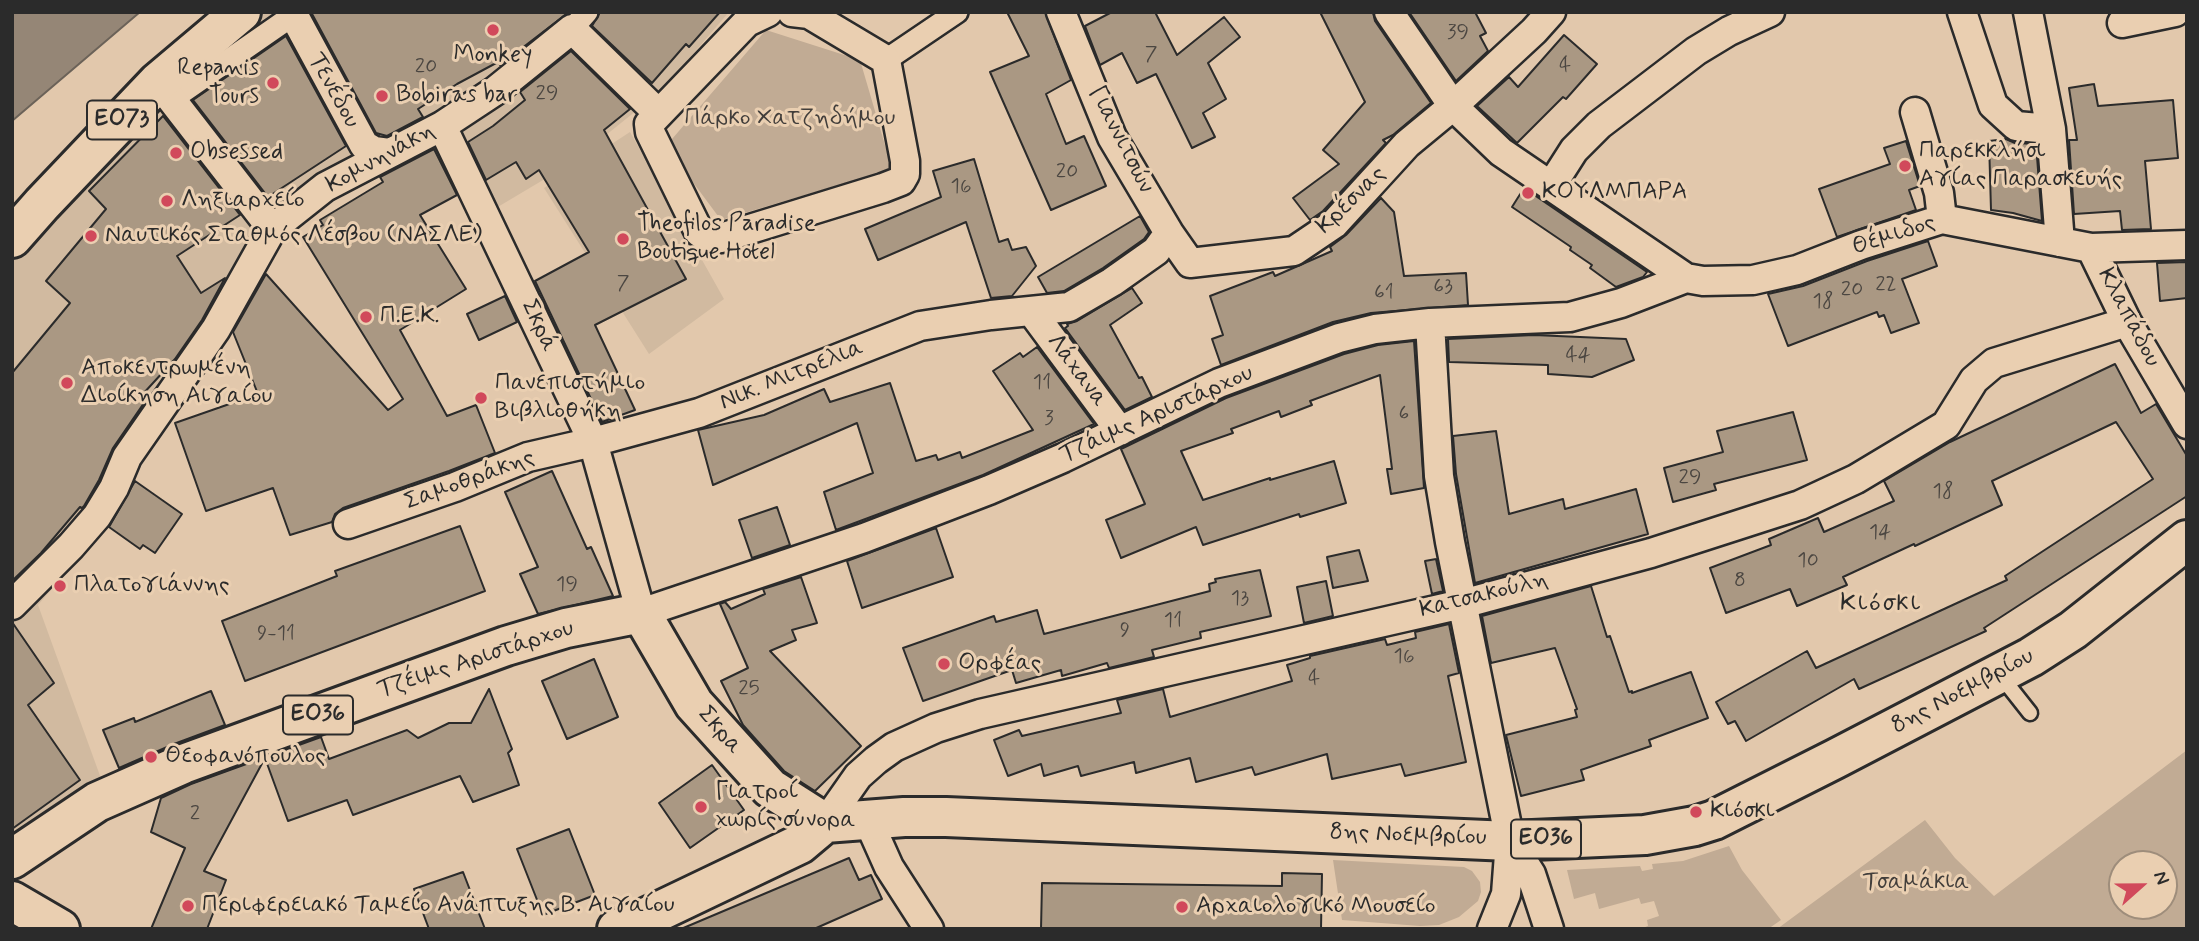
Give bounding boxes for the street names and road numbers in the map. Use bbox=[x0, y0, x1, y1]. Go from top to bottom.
street label: Τενέδου bbox=[301, 48, 365, 134]
street label: Γιαννιτσών bbox=[1081, 82, 1159, 198]
road number: ΕΟ73 bbox=[87, 100, 157, 140]
street label: Κομνηνάκη bbox=[322, 117, 440, 201]
street label: Κρέσνας bbox=[1311, 161, 1393, 241]
street label: Θέμιδος bbox=[1849, 209, 1939, 263]
street label: Κλαπάδου bbox=[2090, 264, 2166, 372]
street label: Σκρά bbox=[514, 295, 562, 357]
street label: Λάχανα bbox=[1039, 329, 1113, 413]
street label: Νικ. Μιτρελια bbox=[716, 334, 868, 418]
street label: Τζάιμς Αριστάρχου bbox=[1056, 359, 1258, 471]
street label: Σαμοθράκης bbox=[401, 444, 539, 518]
street label: Κατσακούλη bbox=[1417, 566, 1551, 626]
street label: Τζέιμς Αριστάρχου bbox=[374, 615, 578, 705]
street label: 8ης Νοεμβρίου bbox=[1887, 642, 2039, 742]
road number: ΕΟ36 bbox=[283, 695, 353, 734]
street label: Σκρα bbox=[690, 701, 748, 761]
street label: 8ης Νοεμβρίου bbox=[1329, 819, 1487, 853]
road number: ΕΟ36 bbox=[1511, 820, 1581, 859]

